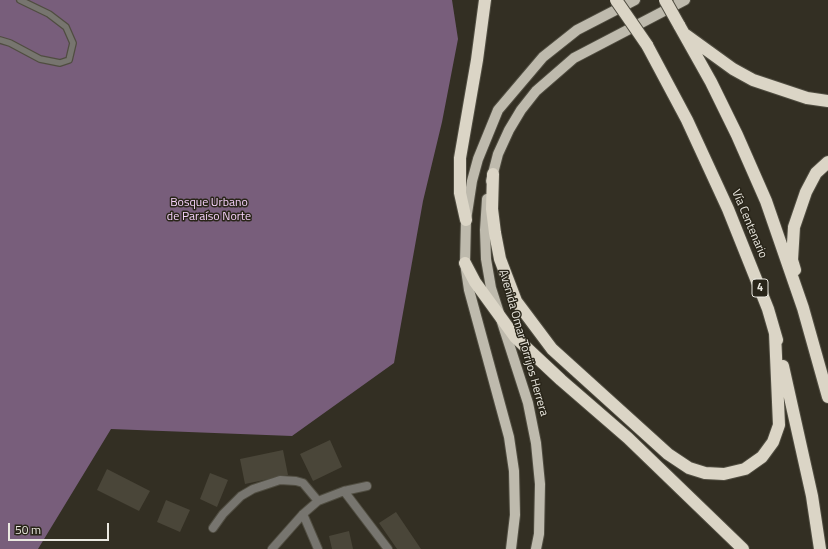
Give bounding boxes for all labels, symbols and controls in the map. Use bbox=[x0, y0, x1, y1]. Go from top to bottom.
street label: Vía Centenario bbox=[728, 188, 770, 260]
park label: Bosque Urbano de Paraíso Norte bbox=[167, 196, 251, 224]
street label: Avenida Omar Torrijos Herrera bbox=[495, 268, 551, 418]
road number: 4 bbox=[752, 279, 768, 297]
scale bar bbox=[10, 515, 111, 541]
text: 50 m bbox=[15, 520, 41, 539]

